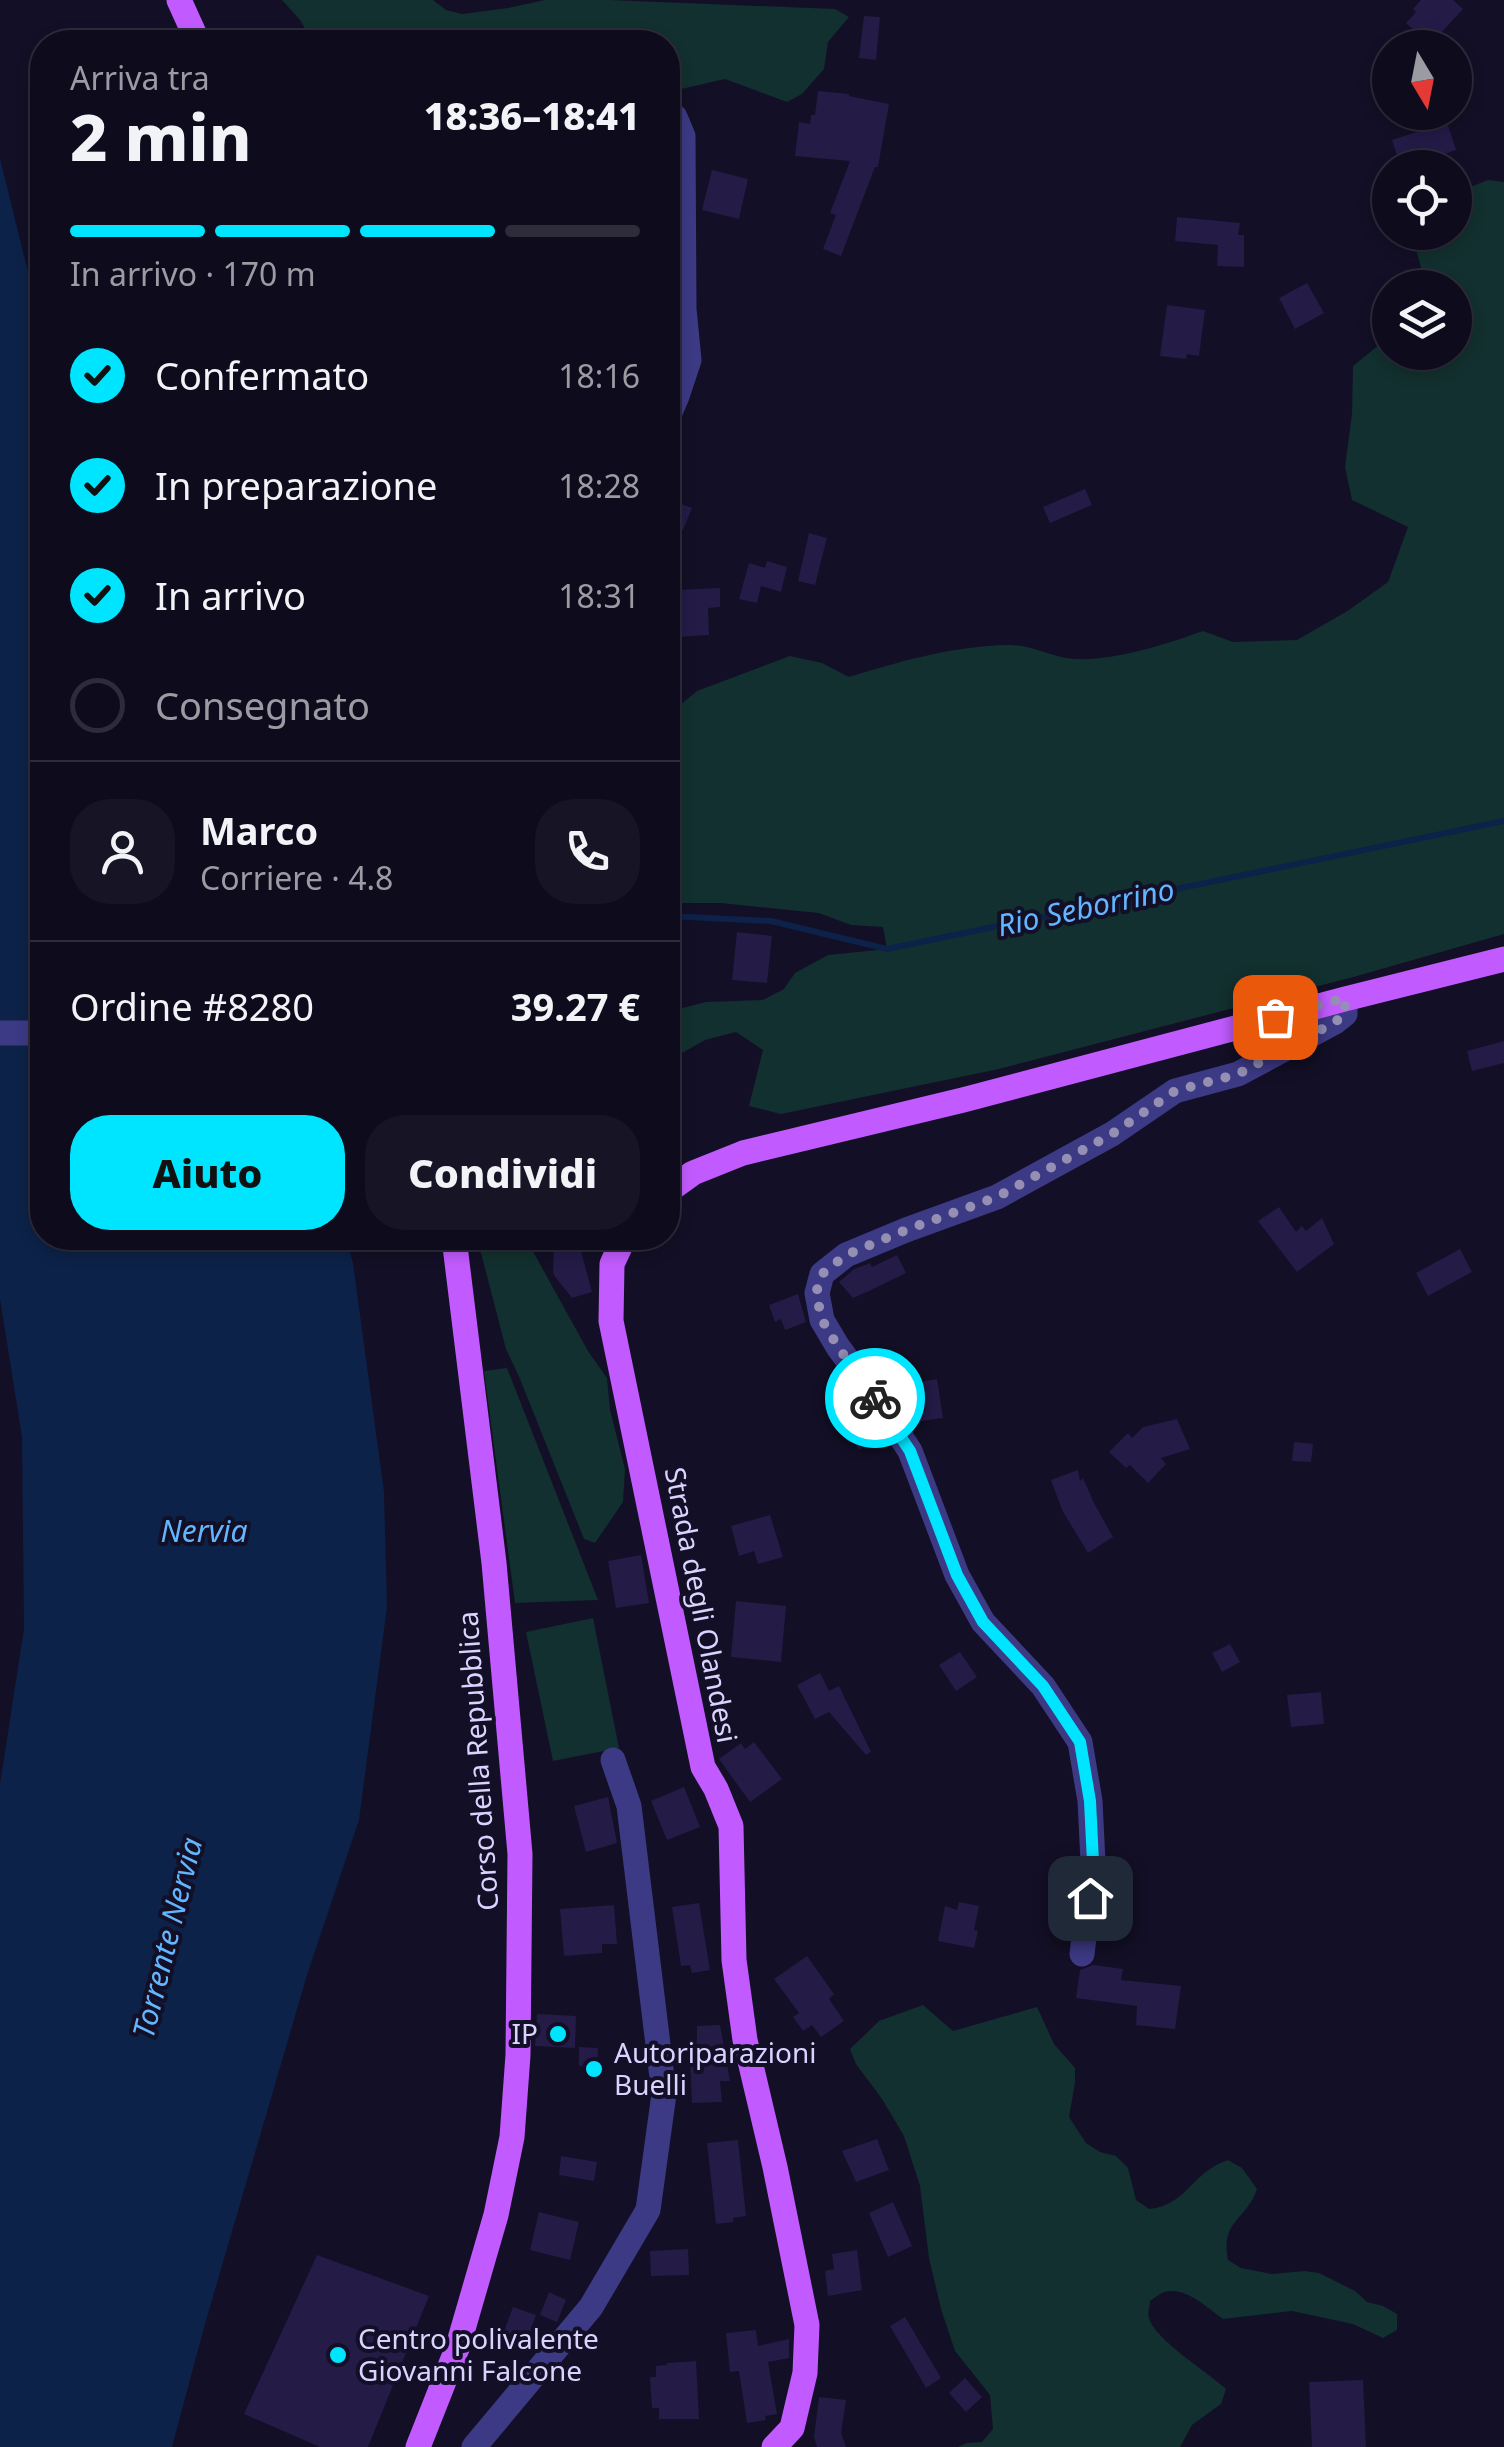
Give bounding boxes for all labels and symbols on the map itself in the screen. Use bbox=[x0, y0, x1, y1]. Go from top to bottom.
north arrow bbox=[1372, 30, 1472, 130]
water label: Rio Seborrino bbox=[993, 868, 1178, 945]
pin bbox=[1233, 975, 1318, 1060]
courier bbox=[825, 1348, 925, 1448]
street label: Strada degli Olandesi bbox=[657, 1464, 747, 1746]
water label: Nervia bbox=[161, 1510, 247, 1551]
street label: Corso della Repubblica bbox=[448, 1610, 506, 1912]
water label: Torrente Nervia bbox=[122, 1833, 211, 2042]
pin bbox=[1048, 1856, 1133, 1941]
place label: IP bbox=[512, 2014, 538, 2052]
marker: IP bbox=[547, 2023, 569, 2045]
place label: Autoriparazioni Buelli bbox=[614, 2033, 817, 2103]
marker: Autoriparazioni Buelli bbox=[583, 2058, 605, 2080]
place label: Centro polivalente Giovanni Falcone bbox=[358, 2319, 599, 2389]
marker: Centro polivalente Giovanni Falcone bbox=[327, 2344, 349, 2366]

